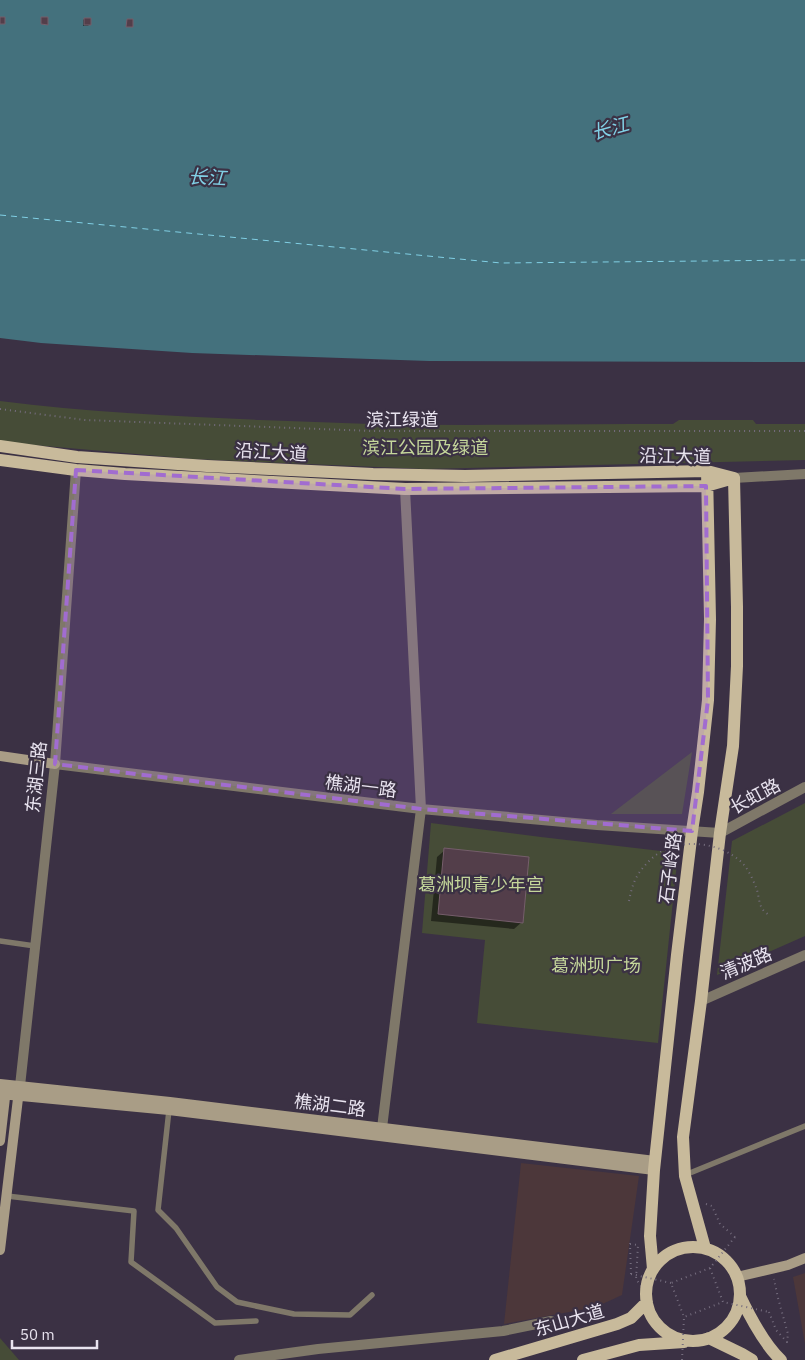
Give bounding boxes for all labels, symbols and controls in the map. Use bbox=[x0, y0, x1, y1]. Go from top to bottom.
water label: 长江 bbox=[589, 111, 633, 145]
water label: 长江 bbox=[187, 164, 229, 190]
street label: 滨江绿道 bbox=[366, 408, 438, 431]
park label: 滨江公园及绿道 bbox=[362, 436, 488, 459]
street label: 沿江大道 bbox=[234, 439, 308, 465]
street label: 沿江大道 bbox=[639, 444, 711, 468]
street label: 东湖三路 bbox=[21, 740, 51, 814]
street label: 樵湖一路 bbox=[324, 770, 398, 802]
street label: 长虹路 bbox=[726, 773, 784, 819]
street label: 石子岭路 bbox=[654, 831, 686, 905]
park label: 葛洲坝青少年宫 bbox=[418, 873, 544, 896]
street label: 清波路 bbox=[717, 942, 775, 984]
park label: 葛洲坝广场 bbox=[551, 954, 641, 977]
street label: 樵湖二路 bbox=[293, 1089, 367, 1121]
street label: 东山大道 bbox=[531, 1299, 607, 1341]
scale bar bbox=[12, 1318, 98, 1350]
text: 50 m bbox=[20, 1325, 55, 1344]

